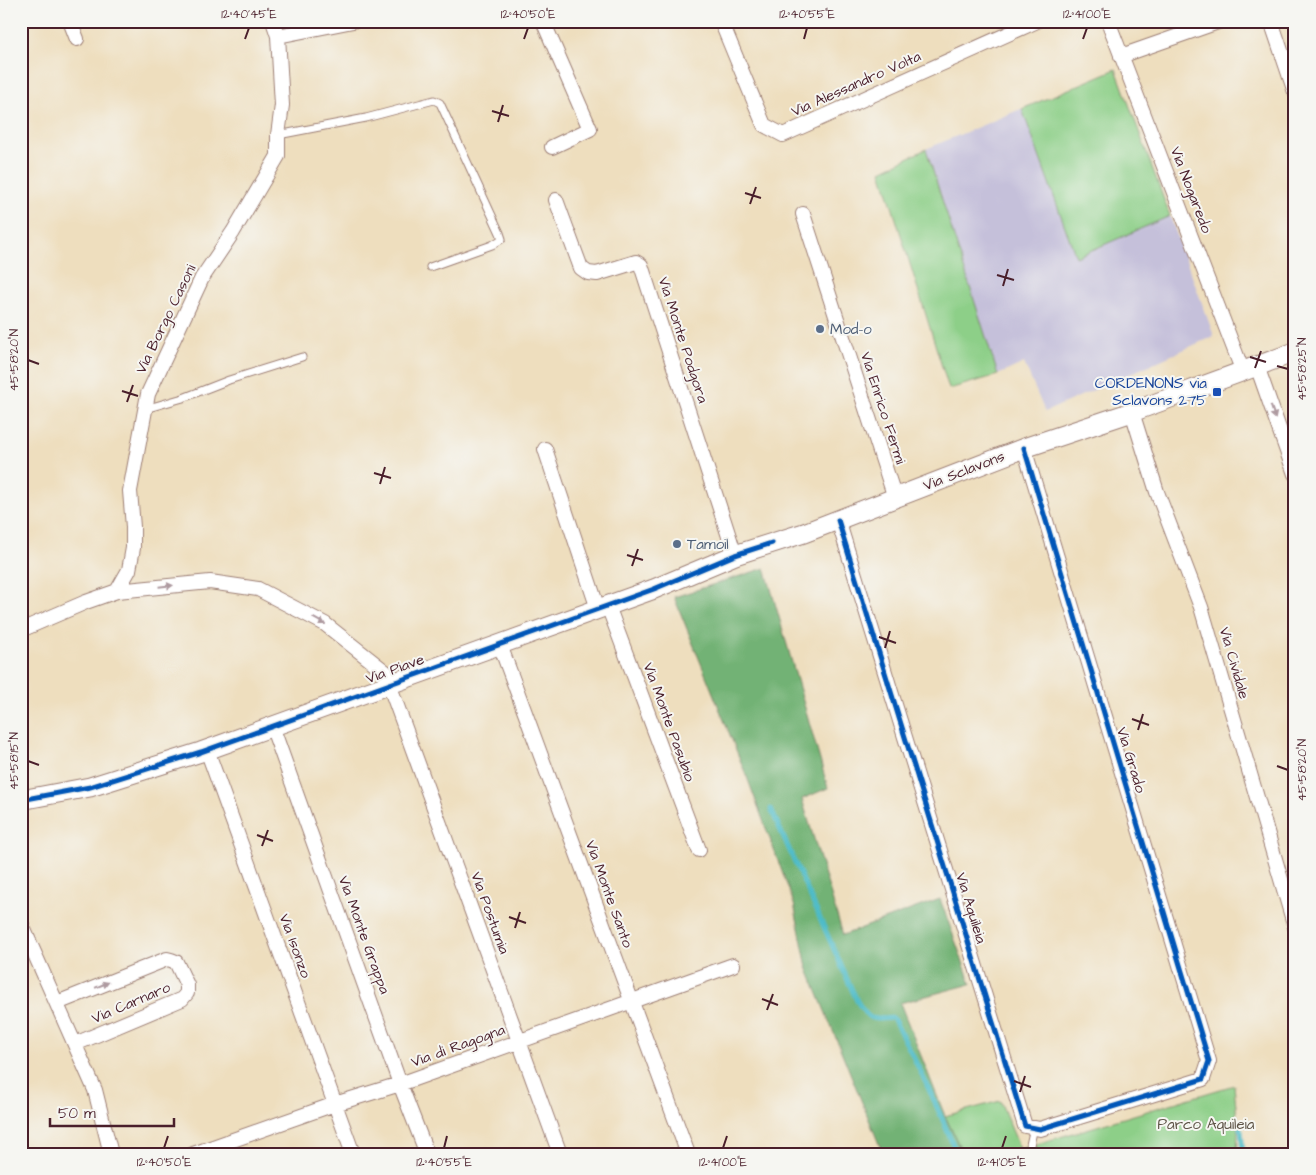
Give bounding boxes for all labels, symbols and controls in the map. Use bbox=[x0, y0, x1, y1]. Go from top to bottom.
text: 12°40'45"E bbox=[221, 6, 277, 23]
text: 12°40'50"E bbox=[501, 6, 555, 23]
text: 12°40'55"E bbox=[779, 6, 835, 23]
text: 12°41'00"E bbox=[1063, 6, 1111, 23]
street label: Via Alessandro Volta bbox=[788, 46, 924, 122]
street label: Via Nogaredo bbox=[1164, 144, 1217, 237]
street label: Via Borgo Casoni bbox=[131, 260, 203, 377]
street label: Via Monte Podgora bbox=[652, 274, 713, 406]
place label: Mod-o bbox=[830, 319, 872, 340]
marker: Mod-o bbox=[814, 323, 826, 335]
text: 45°58'20"N bbox=[6, 328, 23, 391]
text: 45°58'25"N bbox=[1294, 337, 1311, 401]
street label: Via Enrico Fermi bbox=[855, 349, 911, 468]
place label: CORDENONS via Sclavons 275 bbox=[1095, 373, 1207, 411]
marker: CORDENONS via Sclavons 275 bbox=[1211, 386, 1223, 398]
one-way arrow bbox=[1270, 405, 1277, 420]
street label: Via Sclavons bbox=[920, 446, 1008, 496]
place label: Tamoil bbox=[687, 534, 729, 555]
marker: Tamoil bbox=[671, 538, 683, 550]
one-way arrow bbox=[158, 582, 174, 590]
one-way arrow bbox=[312, 617, 327, 625]
street label: Via Cividale bbox=[1214, 625, 1254, 701]
street label: Via Piave bbox=[363, 649, 427, 689]
street label: Via Monte Pasubio bbox=[638, 660, 700, 785]
street label: Via Grado bbox=[1111, 725, 1151, 796]
text: 45°58'15"N bbox=[6, 732, 23, 790]
text: 45°58'20"N bbox=[1294, 738, 1311, 801]
street label: Via Monte Santo bbox=[580, 837, 638, 951]
street label: Via Postumia bbox=[465, 869, 515, 957]
street label: Via Aquileia bbox=[950, 870, 992, 946]
street label: Via Monte Grappa bbox=[333, 873, 395, 997]
street label: Via Isonzo bbox=[274, 911, 317, 982]
street label: Via Carnaro bbox=[88, 977, 174, 1029]
one-way arrow bbox=[95, 980, 109, 988]
street label: Via di Ragogna bbox=[408, 1019, 509, 1074]
scale bar bbox=[50, 1095, 174, 1127]
text: 50 m bbox=[58, 1103, 96, 1124]
park label: Parco Aquileia bbox=[1158, 1114, 1255, 1135]
text: 12°40'50"E bbox=[137, 1154, 191, 1171]
text: 12°40'55"E bbox=[416, 1154, 472, 1171]
text: 12°41'00"E bbox=[699, 1154, 747, 1171]
text: 12°41'05"E bbox=[978, 1154, 1026, 1171]

